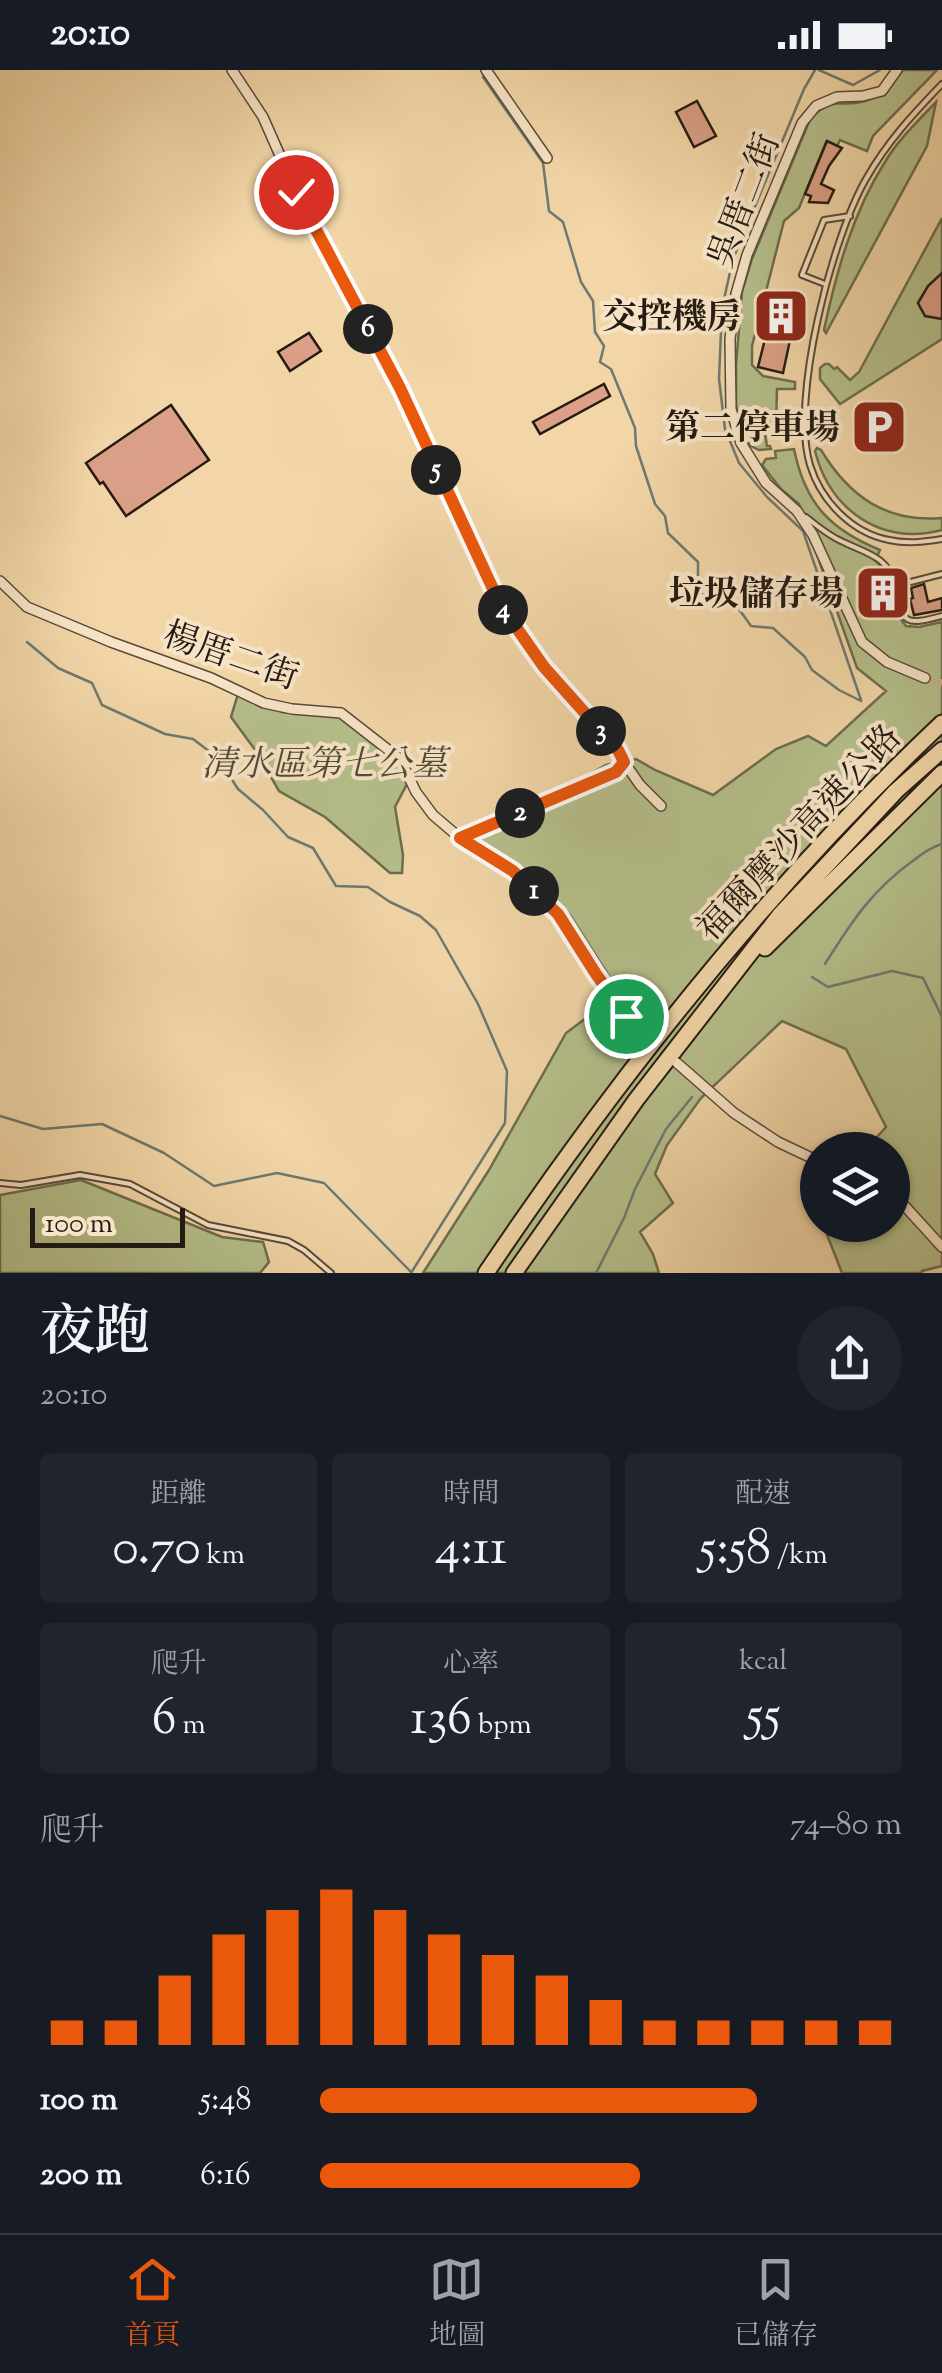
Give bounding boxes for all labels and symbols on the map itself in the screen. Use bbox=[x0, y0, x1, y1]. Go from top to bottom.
street label: 吳厝二街 bbox=[697, 127, 795, 276]
pin bbox=[254, 150, 339, 235]
building icon: 交控機房 bbox=[751, 286, 811, 346]
place label: 交控機房 bbox=[602, 294, 742, 345]
pin: 6 bbox=[343, 304, 393, 354]
parking icon: 第二停車場 bbox=[849, 397, 909, 457]
place label: 第二停車場 bbox=[665, 405, 840, 456]
pin: 5 bbox=[411, 445, 461, 495]
building icon: 垃圾儲存場 bbox=[853, 563, 913, 623]
place label: 垃圾儲存場 bbox=[669, 571, 844, 622]
pin: 4 bbox=[478, 585, 528, 635]
street label: 楊厝二街 bbox=[155, 611, 304, 705]
pin: 3 bbox=[576, 706, 626, 756]
street label: 福爾摩沙高速公路 bbox=[686, 715, 915, 954]
park label: 清水區第七公墓 bbox=[201, 741, 451, 792]
pin: 2 bbox=[495, 788, 545, 838]
pin: 1 bbox=[509, 866, 559, 916]
pin bbox=[584, 974, 669, 1059]
scale bar bbox=[30, 1203, 185, 1248]

